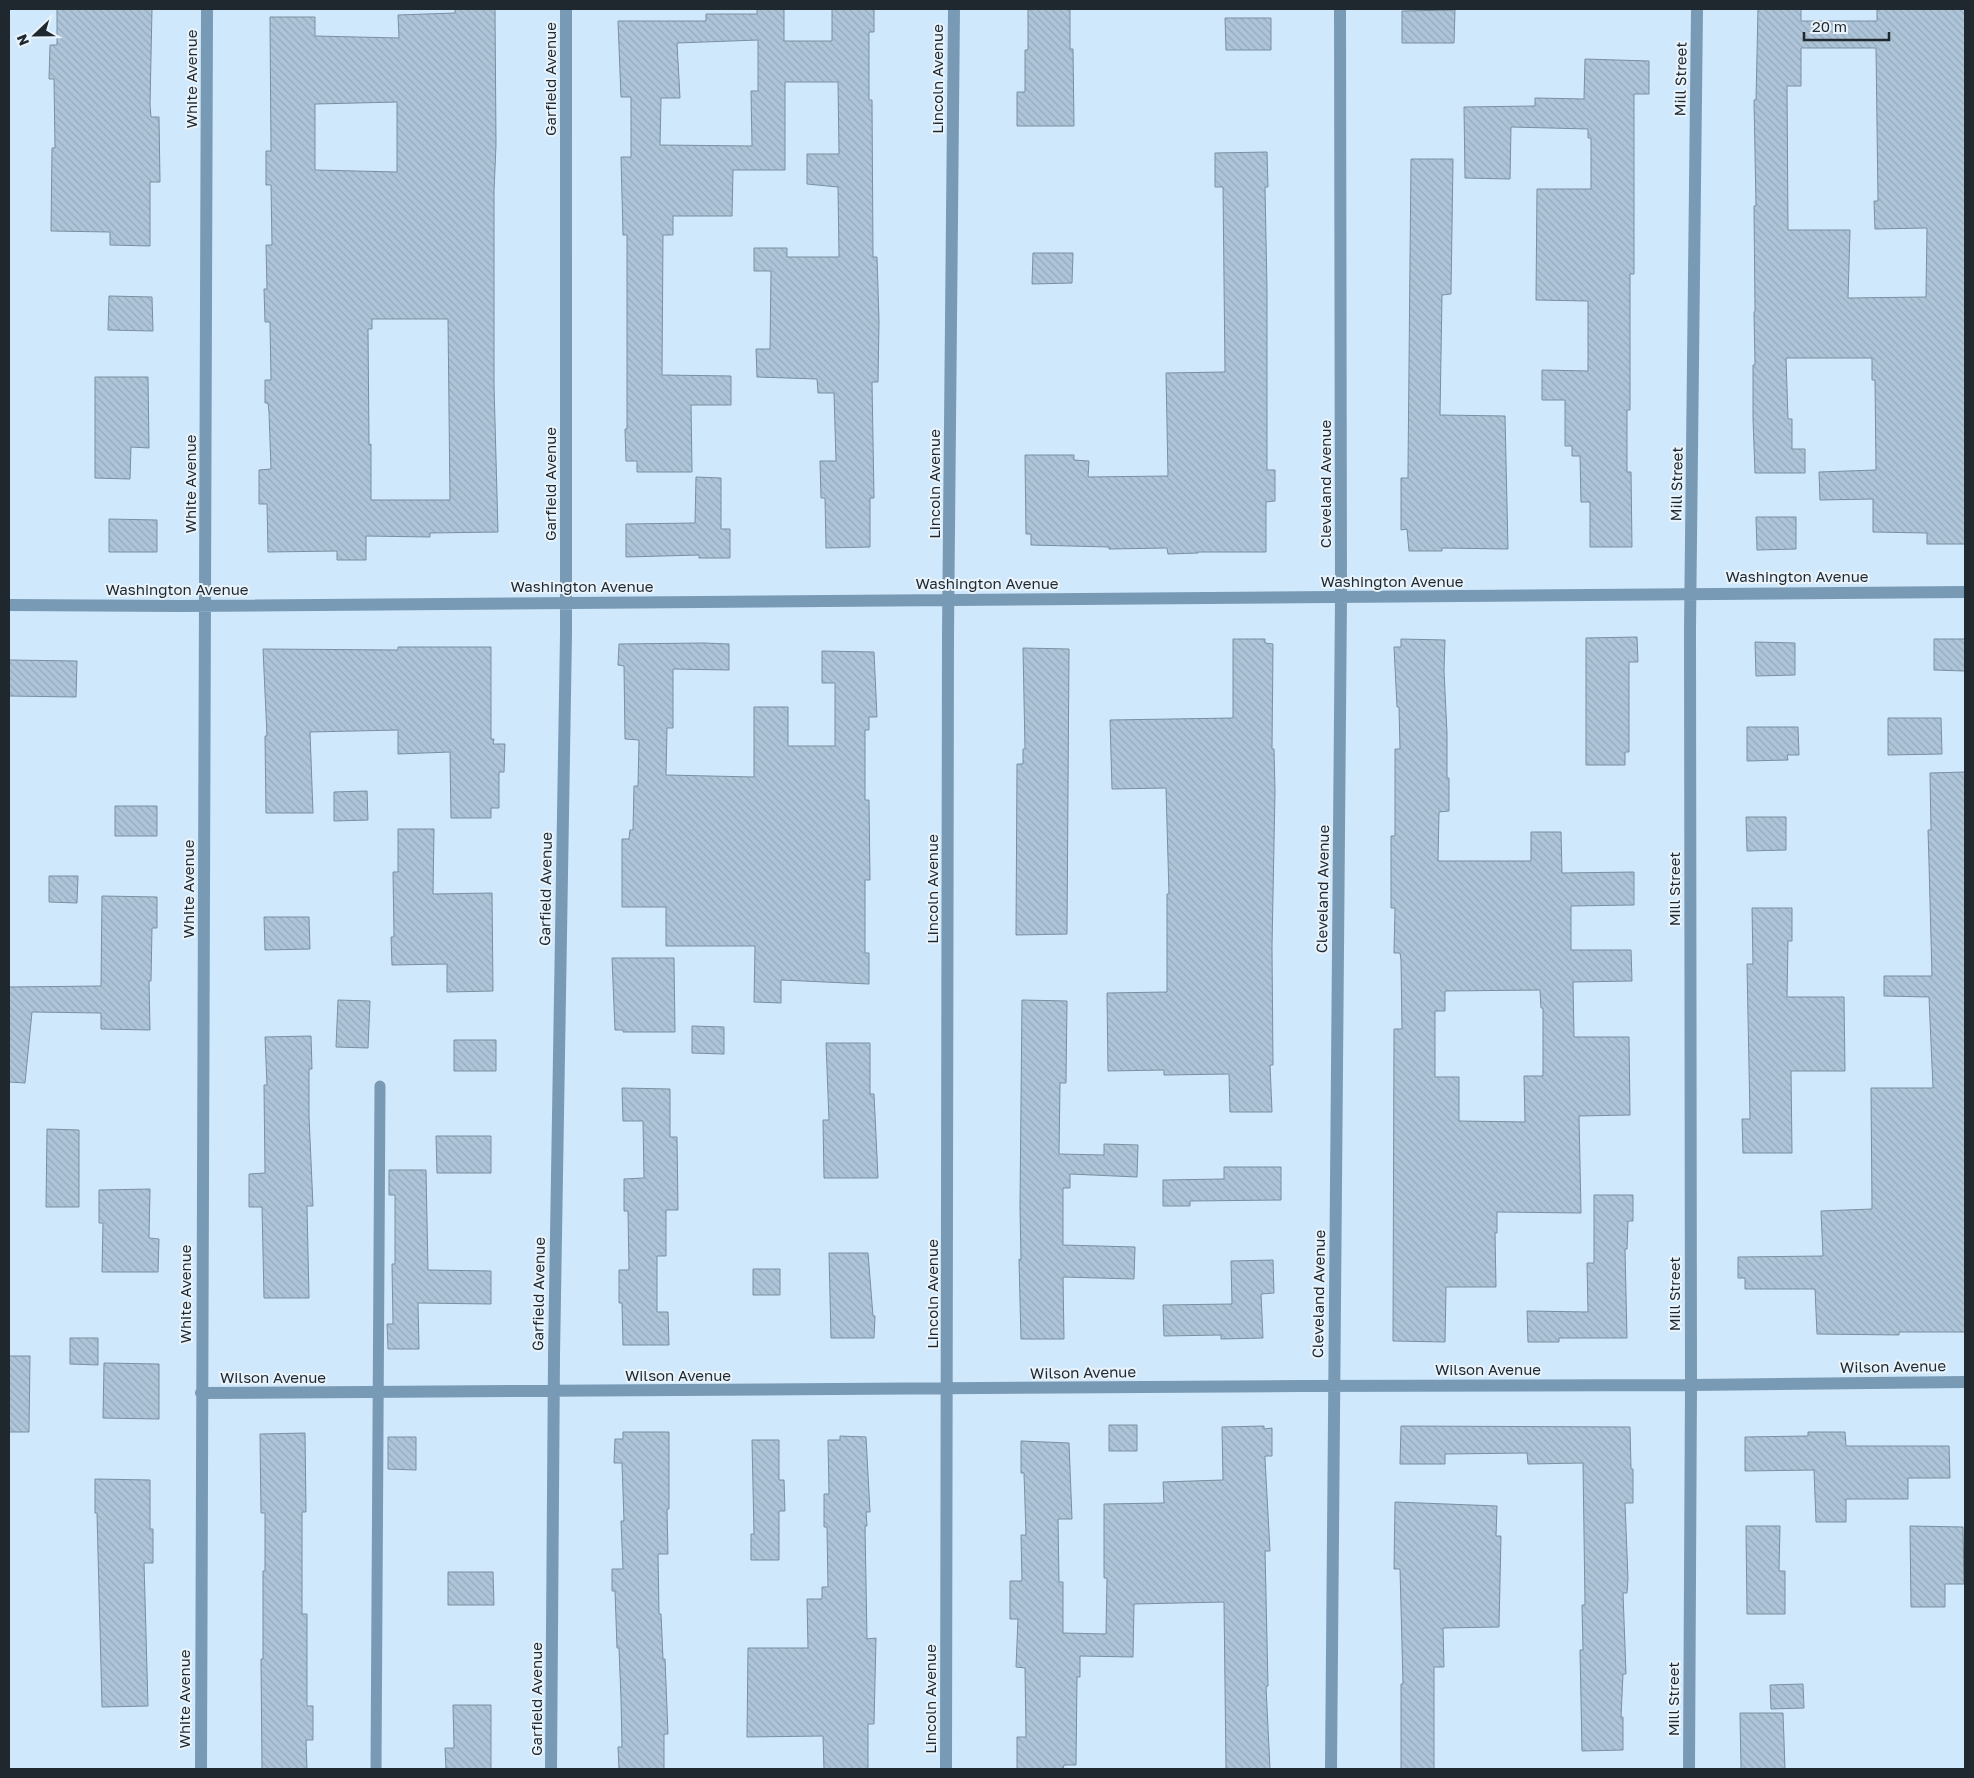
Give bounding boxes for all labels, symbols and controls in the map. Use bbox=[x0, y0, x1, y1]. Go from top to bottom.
north arrow bbox=[10, 10, 60, 60]
scale bar bbox=[1804, 10, 1889, 42]
text: 20 m bbox=[1812, 17, 1847, 35]
street label: Garfield Avenue bbox=[541, 22, 559, 136]
street label: Lincoln Avenue bbox=[928, 24, 946, 134]
street label: White Avenue bbox=[182, 29, 200, 129]
text: N bbox=[13, 32, 32, 48]
street label: Mill Street bbox=[1670, 42, 1690, 116]
street label: Cleveland Avenue bbox=[1316, 419, 1334, 548]
street label: Garfield Avenue bbox=[541, 427, 559, 541]
street label: Lincoln Avenue bbox=[925, 429, 943, 539]
street label: White Avenue bbox=[181, 434, 199, 534]
street label: Mill Street bbox=[1666, 447, 1686, 521]
street label: Washington Avenue bbox=[1726, 567, 1869, 585]
street label: Washington Avenue bbox=[1321, 572, 1464, 590]
street label: Washington Avenue bbox=[916, 574, 1059, 592]
street label: Washington Avenue bbox=[511, 577, 654, 595]
street label: Washington Avenue bbox=[106, 580, 249, 598]
street label: Cleveland Avenue bbox=[1312, 824, 1332, 953]
street label: Garfield Avenue bbox=[535, 832, 555, 946]
street label: Lincoln Avenue bbox=[923, 834, 941, 944]
street label: White Avenue bbox=[179, 839, 197, 939]
street label: Mill Street bbox=[1665, 852, 1683, 926]
street label: Cleveland Avenue bbox=[1308, 1229, 1328, 1358]
street label: Garfield Avenue bbox=[528, 1237, 548, 1351]
street label: Lincoln Avenue bbox=[923, 1239, 941, 1349]
street label: White Avenue bbox=[176, 1244, 194, 1344]
street label: Mill Street bbox=[1665, 1257, 1683, 1331]
street label: Wilson Avenue bbox=[1840, 1356, 1946, 1376]
street label: Wilson Avenue bbox=[1435, 1360, 1541, 1378]
street label: Wilson Avenue bbox=[1030, 1362, 1136, 1382]
street label: Wilson Avenue bbox=[625, 1366, 731, 1384]
street label: Wilson Avenue bbox=[220, 1368, 326, 1386]
street label: Garfield Avenue bbox=[527, 1642, 545, 1756]
street label: Lincoln Avenue bbox=[921, 1644, 939, 1754]
street label: White Avenue bbox=[175, 1649, 193, 1749]
street label: Mill Street bbox=[1664, 1662, 1682, 1736]

